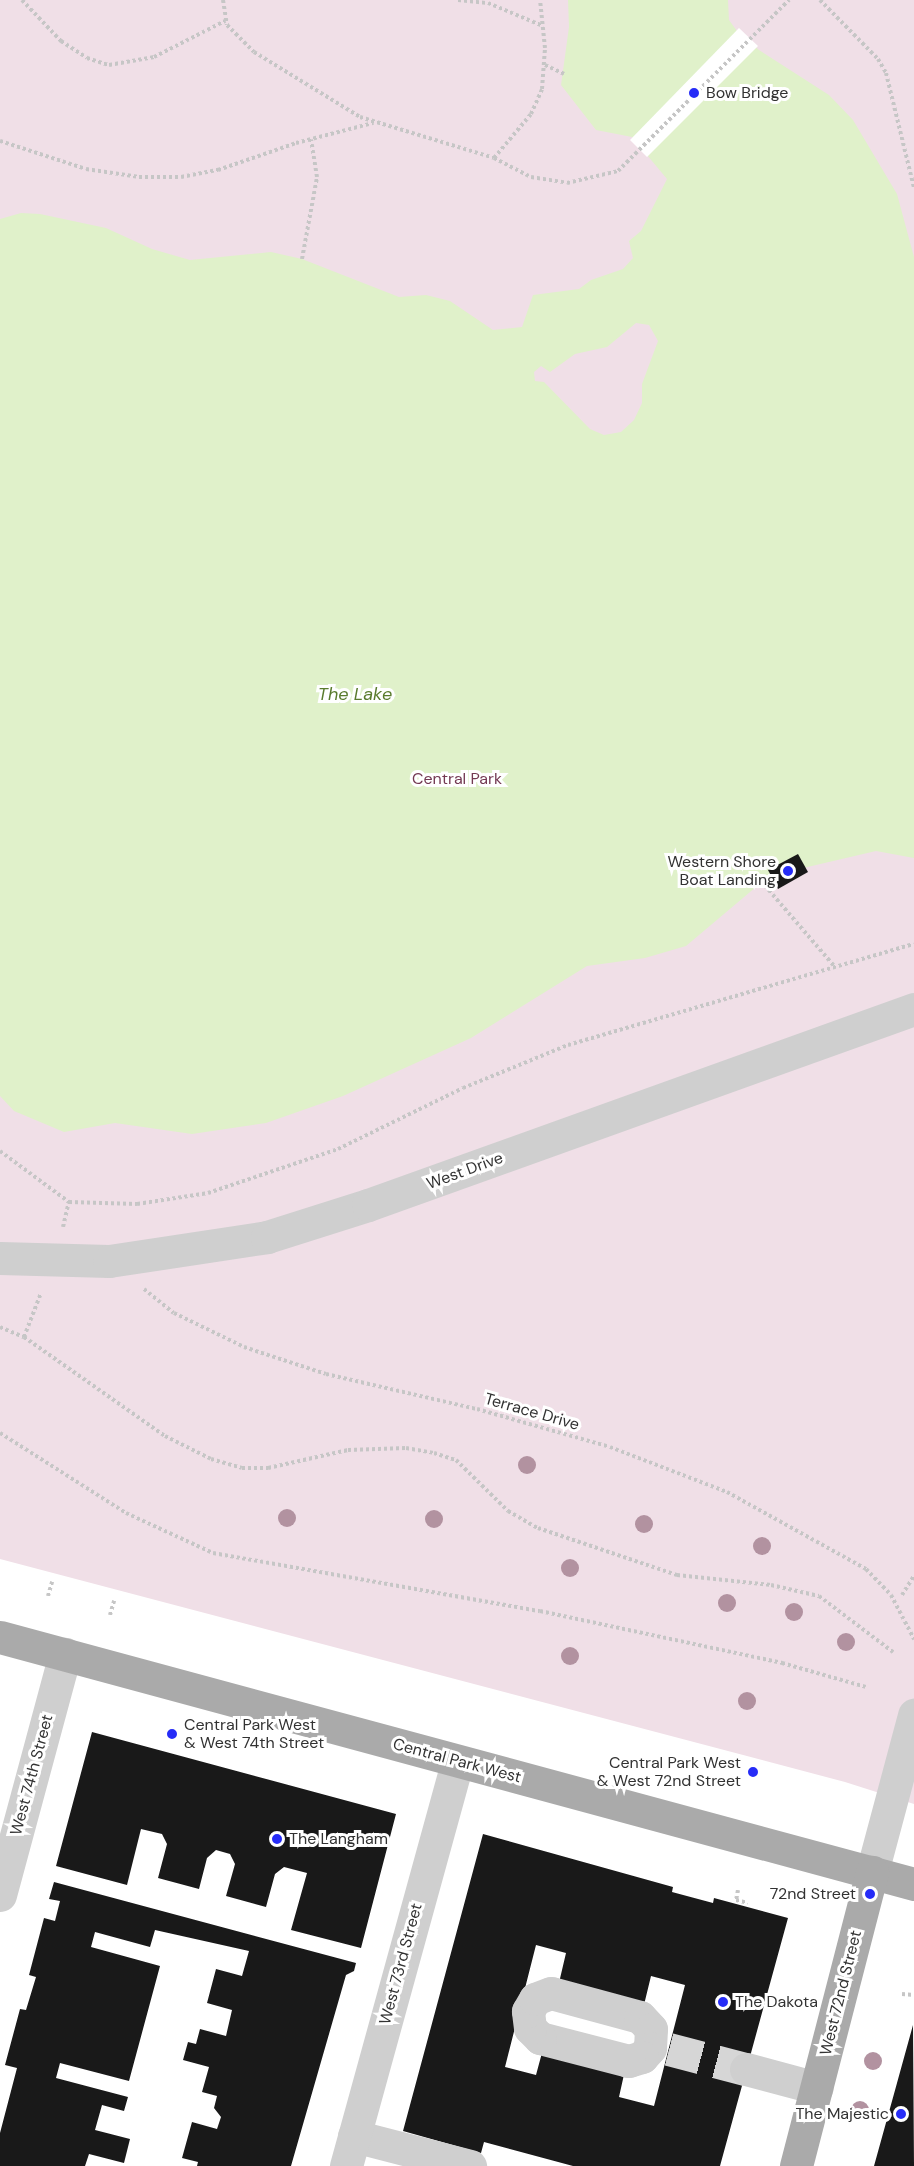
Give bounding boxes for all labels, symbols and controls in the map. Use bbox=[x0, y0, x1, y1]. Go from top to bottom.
place label: Bow Bridge bbox=[706, 83, 788, 103]
marker: Bow Bridge bbox=[687, 86, 701, 100]
water label: The Lake bbox=[318, 683, 392, 705]
park label: Central Park bbox=[412, 769, 502, 789]
place label: Western Shore Boat Landing bbox=[667, 852, 776, 890]
marker: Western Shore Boat Landing bbox=[781, 864, 795, 878]
street label: West Drive bbox=[424, 1148, 506, 1194]
street label: Terrace Drive bbox=[482, 1389, 582, 1435]
street label: West 74th Street bbox=[7, 1712, 57, 1838]
place label: Central Park West & West 74th Street bbox=[184, 1715, 324, 1753]
marker: Central Park West & West 74th Street bbox=[165, 1727, 179, 1741]
street label: Central Park West bbox=[391, 1735, 523, 1787]
place label: Central Park West & West 72nd Street bbox=[597, 1753, 741, 1791]
marker: Central Park West & West 72nd Street bbox=[746, 1765, 760, 1779]
place label: The Langham bbox=[289, 1829, 388, 1849]
marker: The Langham bbox=[270, 1832, 284, 1846]
place label: 72nd Street bbox=[770, 1884, 856, 1904]
marker: 72nd Street bbox=[861, 1885, 879, 1903]
street label: West 73rd Street bbox=[376, 1901, 426, 2027]
street label: West 72nd Street bbox=[816, 1929, 866, 2057]
place label: The Dakota bbox=[735, 1992, 818, 2012]
marker: The Dakota bbox=[716, 1995, 730, 2009]
place label: The Majestic bbox=[795, 2104, 889, 2124]
marker: The Majestic bbox=[894, 2107, 908, 2121]

